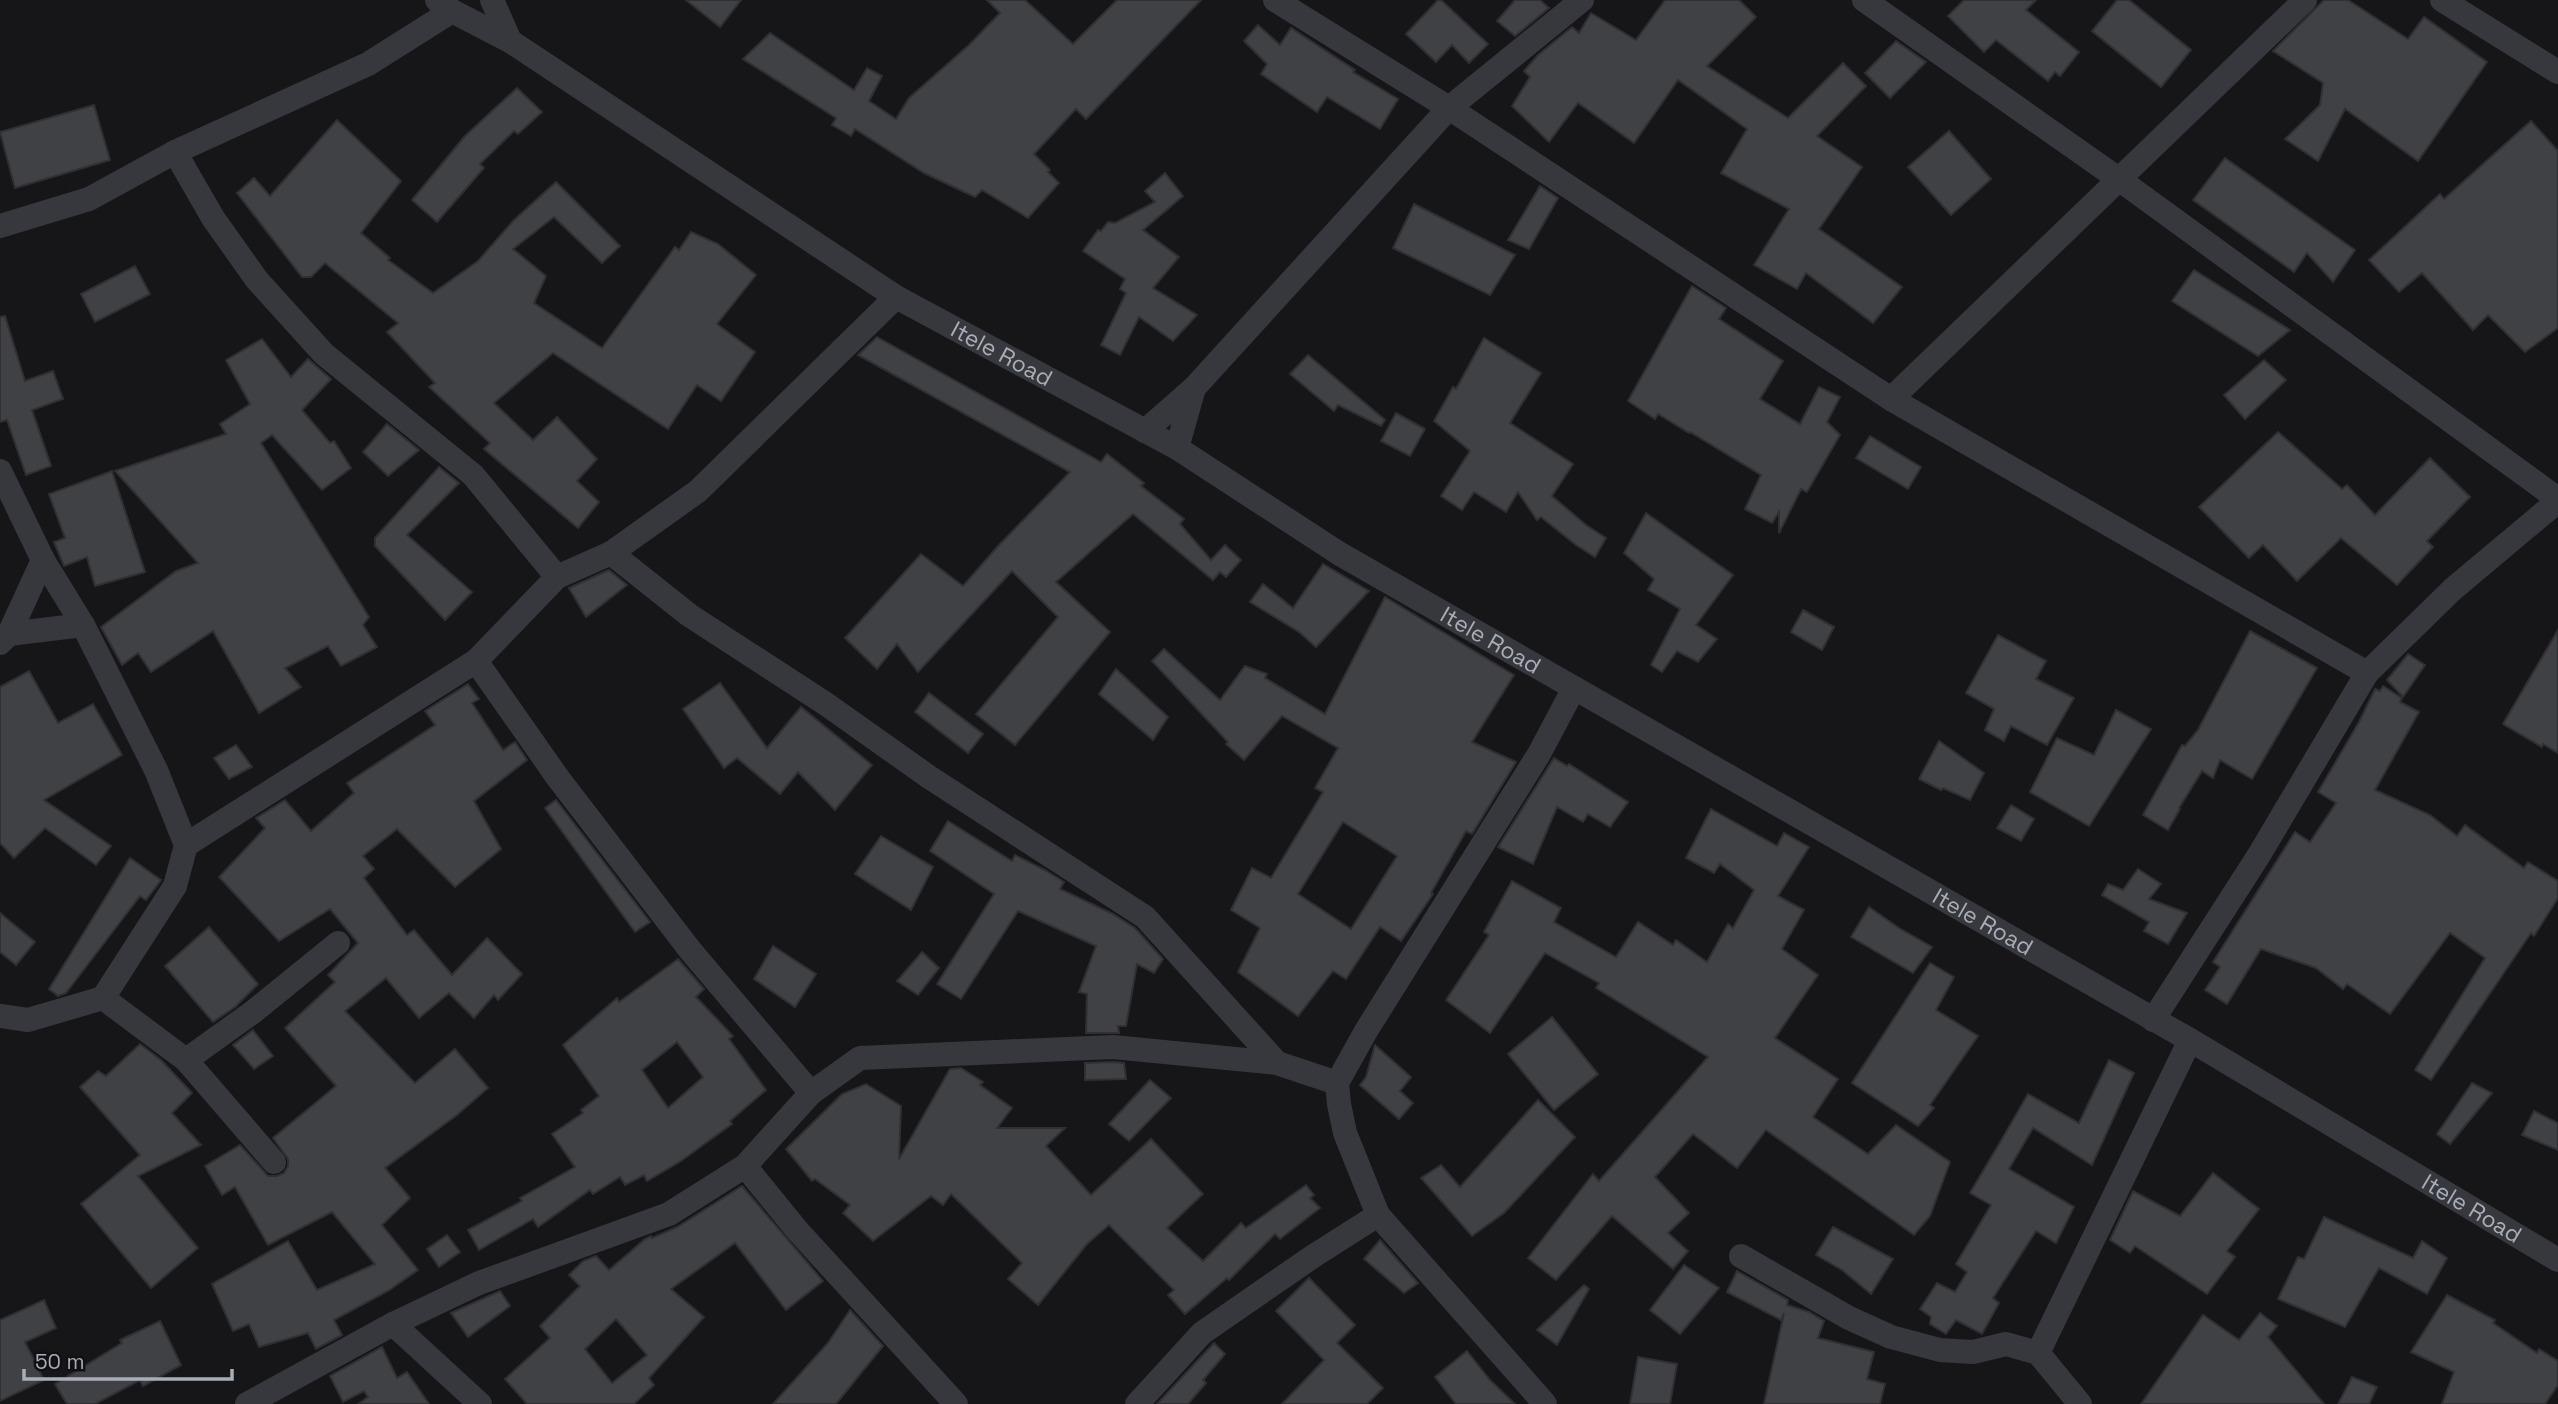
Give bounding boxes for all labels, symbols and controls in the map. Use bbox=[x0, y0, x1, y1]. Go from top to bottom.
street label: Itele Road bbox=[946, 314, 1058, 393]
street label: Itele Road bbox=[1435, 600, 1546, 681]
street label: Itele Road bbox=[1927, 881, 2038, 962]
street label: Itele Road bbox=[2416, 1167, 2527, 1250]
scale bar bbox=[24, 1338, 233, 1382]
text: 50 m bbox=[35, 1348, 85, 1375]

